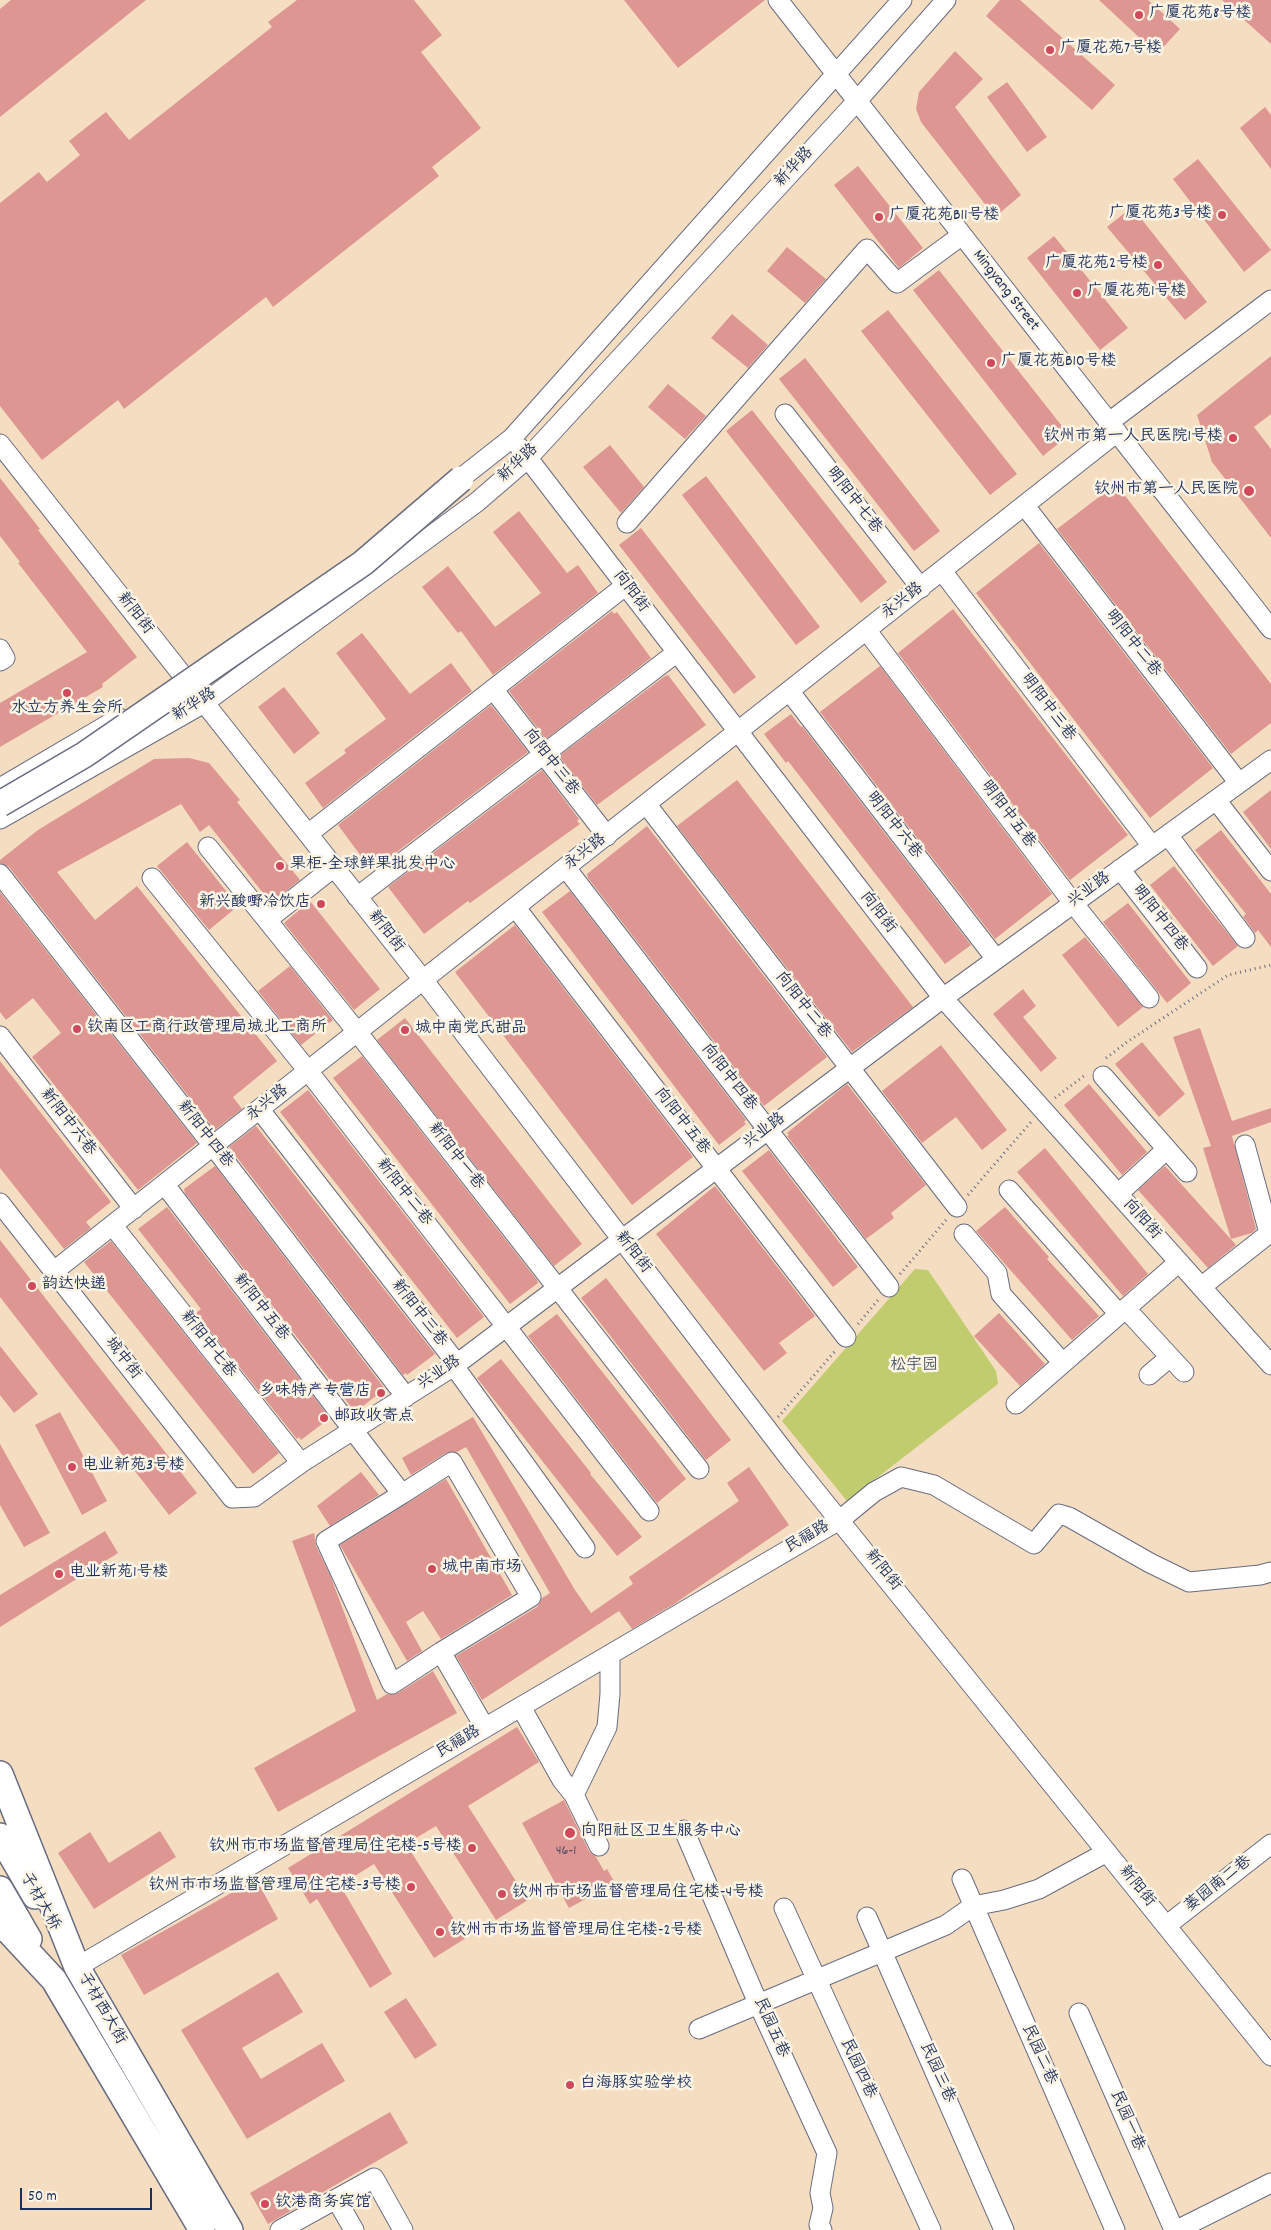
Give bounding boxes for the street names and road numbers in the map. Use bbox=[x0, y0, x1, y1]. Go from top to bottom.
street label: 新华路 bbox=[772, 144, 818, 192]
street label: Mingyang Street bbox=[967, 247, 1043, 335]
street label: 新华路 bbox=[495, 441, 543, 487]
street label: 明阳中七巷 bbox=[821, 464, 885, 538]
street label: 向阳街 bbox=[608, 567, 652, 617]
street label: 永兴路 bbox=[878, 580, 928, 624]
street label: 新阳街 bbox=[112, 589, 156, 639]
street label: 明阳中二巷 bbox=[1100, 607, 1164, 681]
street label: 明阳中三巷 bbox=[1015, 670, 1079, 746]
street label: 新华路 bbox=[170, 685, 220, 727]
street label: 向阳中三巷 bbox=[518, 726, 582, 800]
street label: 明阳中五巷 bbox=[975, 777, 1039, 853]
street label: 明阳中六巷 bbox=[861, 789, 925, 863]
street label: 永兴路 bbox=[561, 831, 611, 875]
street label: 兴业路 bbox=[1065, 869, 1115, 913]
street label: 明阳中四巷 bbox=[1127, 882, 1191, 956]
street label: 向阳街 bbox=[855, 888, 899, 938]
street label: 新阳街 bbox=[363, 907, 407, 957]
street label: 向阳中二巷 bbox=[770, 969, 834, 1043]
street label: 向阳中四巷 bbox=[696, 1041, 760, 1115]
street label: 永兴路 bbox=[243, 1082, 293, 1126]
street label: 向阳中五巷 bbox=[649, 1085, 713, 1159]
street label: 新阳中六巷 bbox=[35, 1086, 99, 1160]
street label: 新阳中四巷 bbox=[172, 1098, 236, 1172]
street label: 兴业路 bbox=[740, 1110, 790, 1154]
street label: 新阳中一巷 bbox=[423, 1120, 487, 1194]
street label: 新阳中二巷 bbox=[371, 1156, 435, 1230]
street label: 向阳街 bbox=[1118, 1196, 1164, 1244]
street label: 新阳街 bbox=[610, 1228, 654, 1278]
street label: 新阳中五巷 bbox=[228, 1271, 292, 1345]
street label: 新阳中三巷 bbox=[386, 1277, 450, 1351]
street label: 新阳中七巷 bbox=[175, 1308, 239, 1382]
street label: 城中街 bbox=[100, 1334, 144, 1384]
street label: 兴业路 bbox=[415, 1353, 465, 1395]
street label: 民福路 bbox=[782, 1518, 834, 1558]
street label: 新阳街 bbox=[859, 1546, 905, 1596]
street label: 民福路 bbox=[433, 1723, 485, 1763]
street label: 蒌园南二巷 bbox=[1182, 1853, 1256, 1917]
street label: 新阳街 bbox=[1113, 1862, 1159, 1912]
street label: 子材大桥 bbox=[15, 1869, 63, 1935]
street label: 子材西大街 bbox=[73, 1970, 129, 2048]
street label: 民园五巷 bbox=[748, 1995, 792, 2061]
street label: 民园二巷 bbox=[1016, 2022, 1060, 2088]
street label: 民园四巷 bbox=[835, 2036, 879, 2102]
street label: 民园三巷 bbox=[914, 2040, 958, 2106]
street label: 民园一巷 bbox=[1105, 2088, 1147, 2154]

